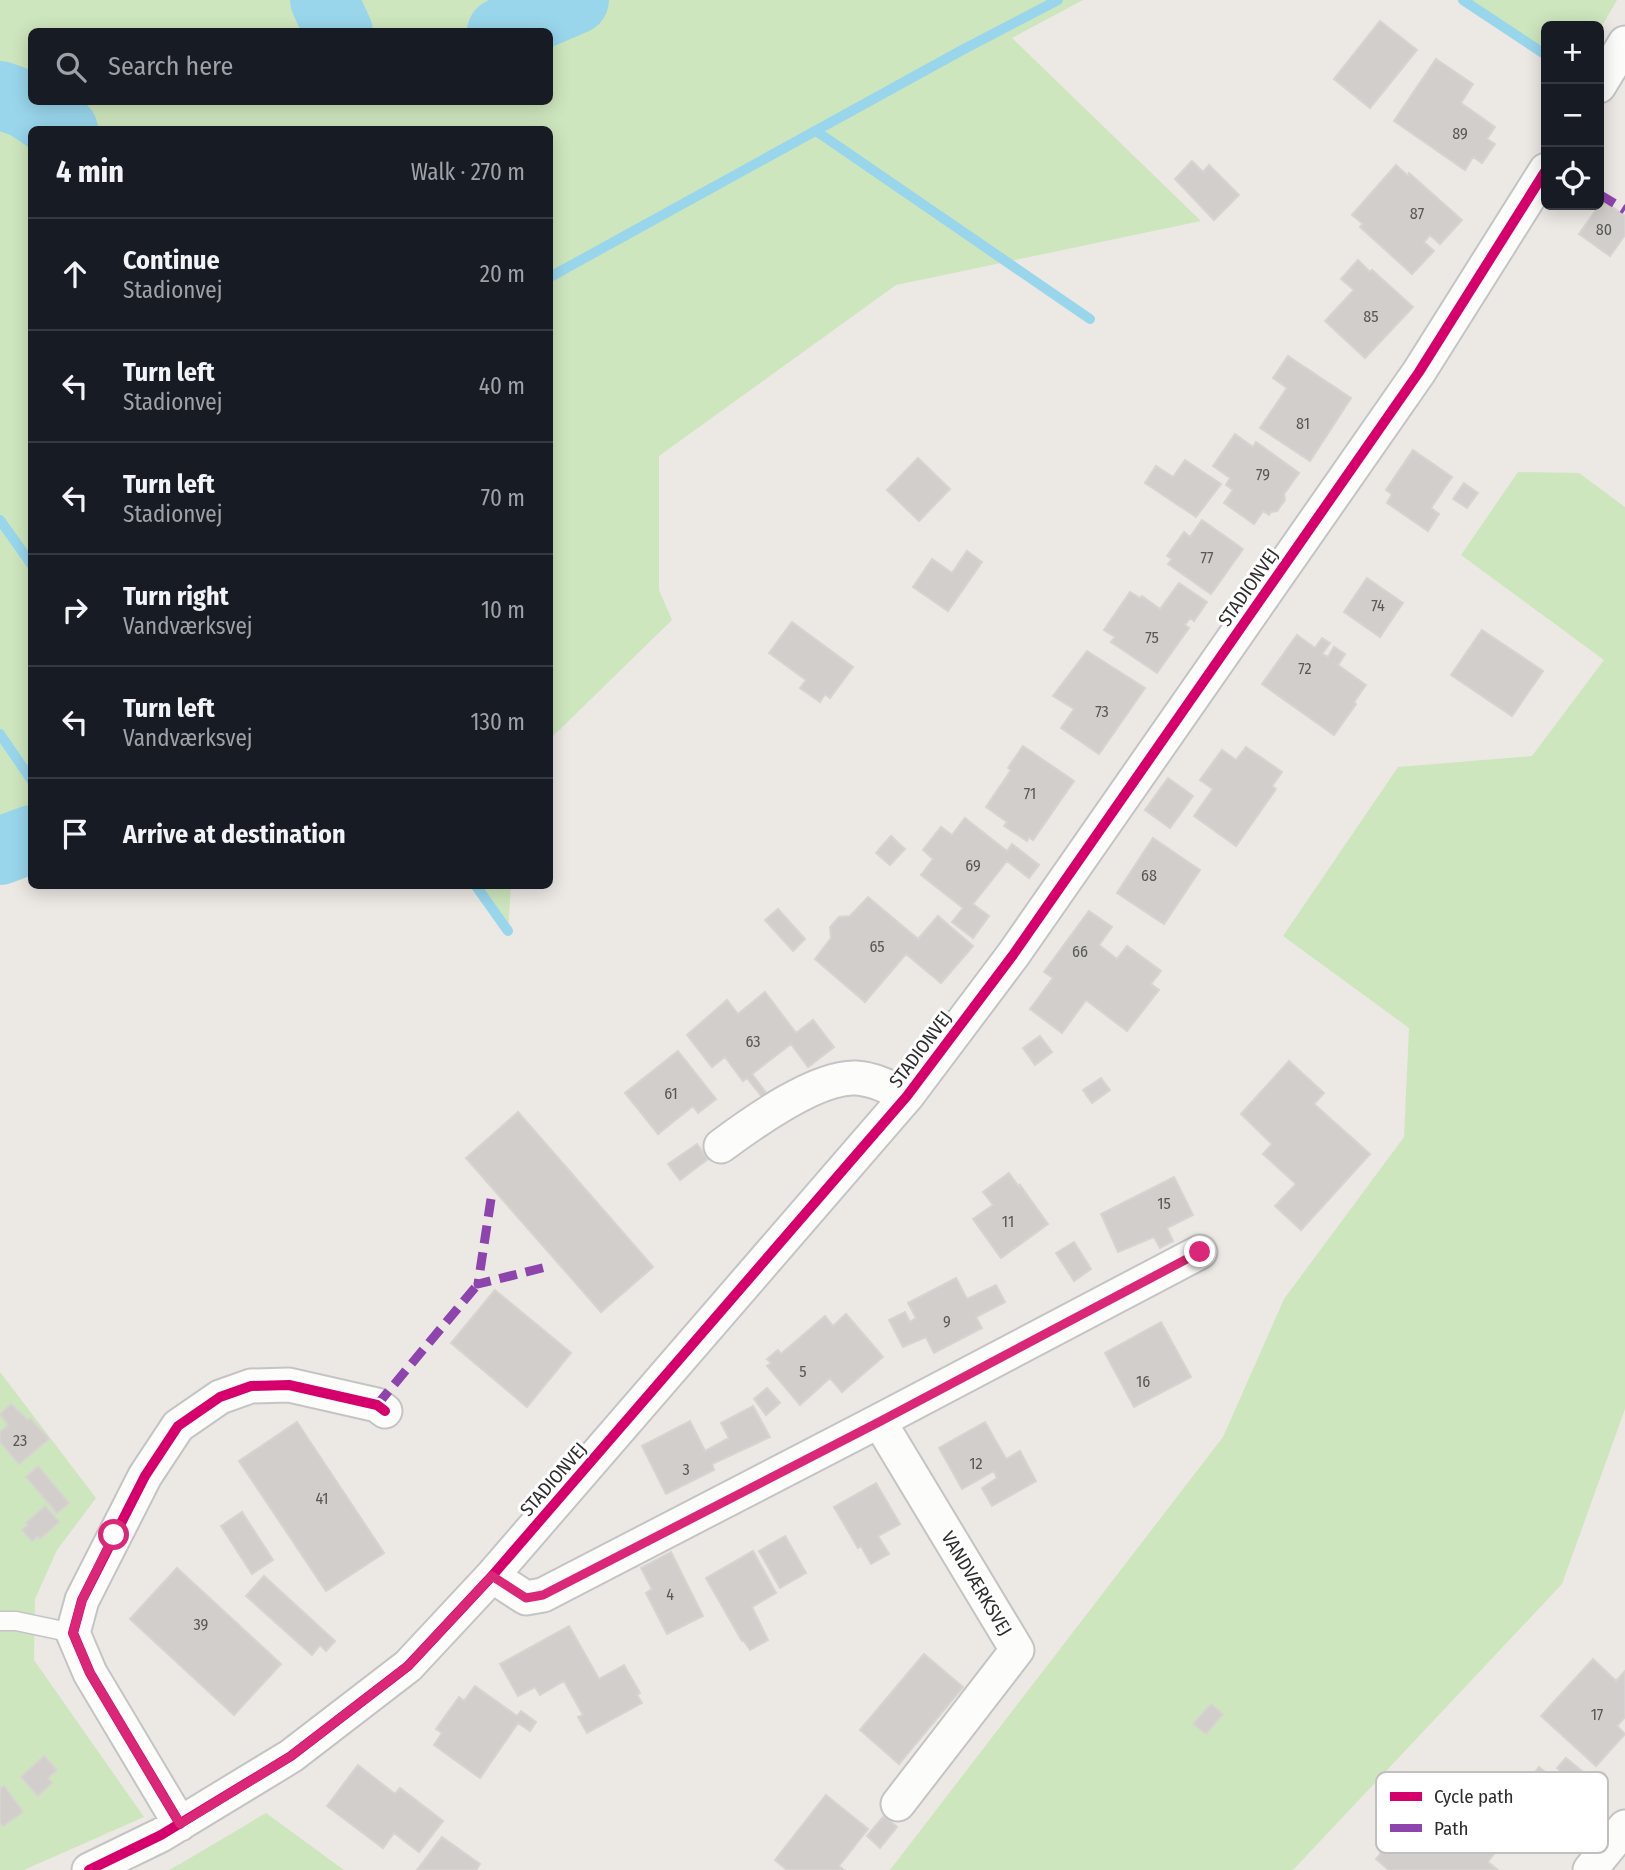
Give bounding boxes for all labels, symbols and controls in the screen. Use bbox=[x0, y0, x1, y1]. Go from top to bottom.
map controls bbox=[1541, 21, 1604, 210]
button: + bbox=[1541, 21, 1604, 84]
search box bbox=[28, 28, 553, 105]
icon: search bbox=[52, 48, 90, 86]
text: Search here bbox=[108, 51, 233, 82]
button: − bbox=[1541, 84, 1604, 147]
house number: 89 bbox=[1452, 124, 1468, 143]
button: locate bbox=[1541, 147, 1604, 210]
text: 4 min bbox=[56, 154, 124, 190]
text: Walk · 270 m bbox=[411, 158, 525, 186]
house number: 87 bbox=[1410, 204, 1425, 223]
house number: 80 bbox=[1596, 220, 1612, 239]
text: Continue bbox=[123, 245, 220, 276]
icon: ahead bbox=[56, 255, 94, 293]
text: 20 m bbox=[480, 260, 525, 288]
text: Stadionvej bbox=[123, 276, 223, 304]
house number: 85 bbox=[1363, 307, 1379, 326]
text: Turn left bbox=[123, 357, 215, 388]
icon: left bbox=[56, 367, 94, 405]
text: 40 m bbox=[479, 372, 525, 400]
text: Stadionvej bbox=[123, 388, 223, 416]
house number: 81 bbox=[1296, 414, 1310, 433]
house number: 79 bbox=[1256, 465, 1270, 484]
text: Turn left bbox=[123, 469, 215, 500]
icon: left bbox=[56, 479, 94, 517]
text: 70 m bbox=[481, 484, 525, 512]
text: Stadionvej bbox=[123, 500, 223, 528]
street label: STADIONVEJ bbox=[1213, 544, 1284, 631]
house number: 77 bbox=[1200, 548, 1214, 567]
text: Turn right bbox=[123, 581, 229, 612]
icon: right bbox=[56, 591, 94, 629]
text: 10 m bbox=[481, 596, 525, 624]
house number: 74 bbox=[1371, 596, 1385, 615]
text: Vandværksvej bbox=[123, 612, 253, 640]
house number: 75 bbox=[1145, 628, 1159, 647]
house number: 72 bbox=[1298, 659, 1312, 678]
text: Turn left bbox=[123, 693, 215, 724]
house number: 73 bbox=[1095, 702, 1109, 721]
icon: left bbox=[56, 703, 94, 741]
text: 130 m bbox=[471, 708, 525, 736]
text: Vandværksvej bbox=[123, 724, 253, 752]
house number: 71 bbox=[1024, 784, 1036, 803]
icon: arrive bbox=[56, 815, 94, 853]
text: Arrive at destination bbox=[123, 819, 346, 850]
house number: 69 bbox=[965, 856, 981, 875]
house number: 68 bbox=[1141, 866, 1157, 885]
house number: 65 bbox=[869, 937, 885, 956]
house number: 66 bbox=[1072, 942, 1088, 961]
street label: STADIONVEJ bbox=[884, 1006, 957, 1092]
house number: 63 bbox=[745, 1032, 761, 1051]
house number: 61 bbox=[664, 1084, 678, 1103]
house number: 15 bbox=[1157, 1194, 1171, 1213]
house number: 11 bbox=[1002, 1212, 1014, 1231]
route end bbox=[1184, 1236, 1215, 1267]
house number: 9 bbox=[943, 1312, 951, 1331]
house number: 5 bbox=[799, 1362, 807, 1381]
house number: 16 bbox=[1136, 1372, 1150, 1391]
house number: 23 bbox=[13, 1431, 27, 1450]
street label: STADIONVEJ bbox=[515, 1438, 592, 1521]
house number: 12 bbox=[969, 1454, 983, 1473]
house number: 3 bbox=[682, 1460, 690, 1479]
house number: 41 bbox=[315, 1489, 329, 1508]
route start bbox=[98, 1519, 129, 1550]
street label: VANDVÆRKSVEJ bbox=[936, 1527, 1017, 1640]
house number: 4 bbox=[666, 1585, 674, 1604]
house number: 39 bbox=[194, 1615, 209, 1634]
house number: 17 bbox=[1591, 1705, 1604, 1724]
legend bbox=[1376, 1772, 1608, 1853]
text: Cycle path bbox=[1434, 1785, 1513, 1808]
text: Path bbox=[1434, 1817, 1469, 1840]

